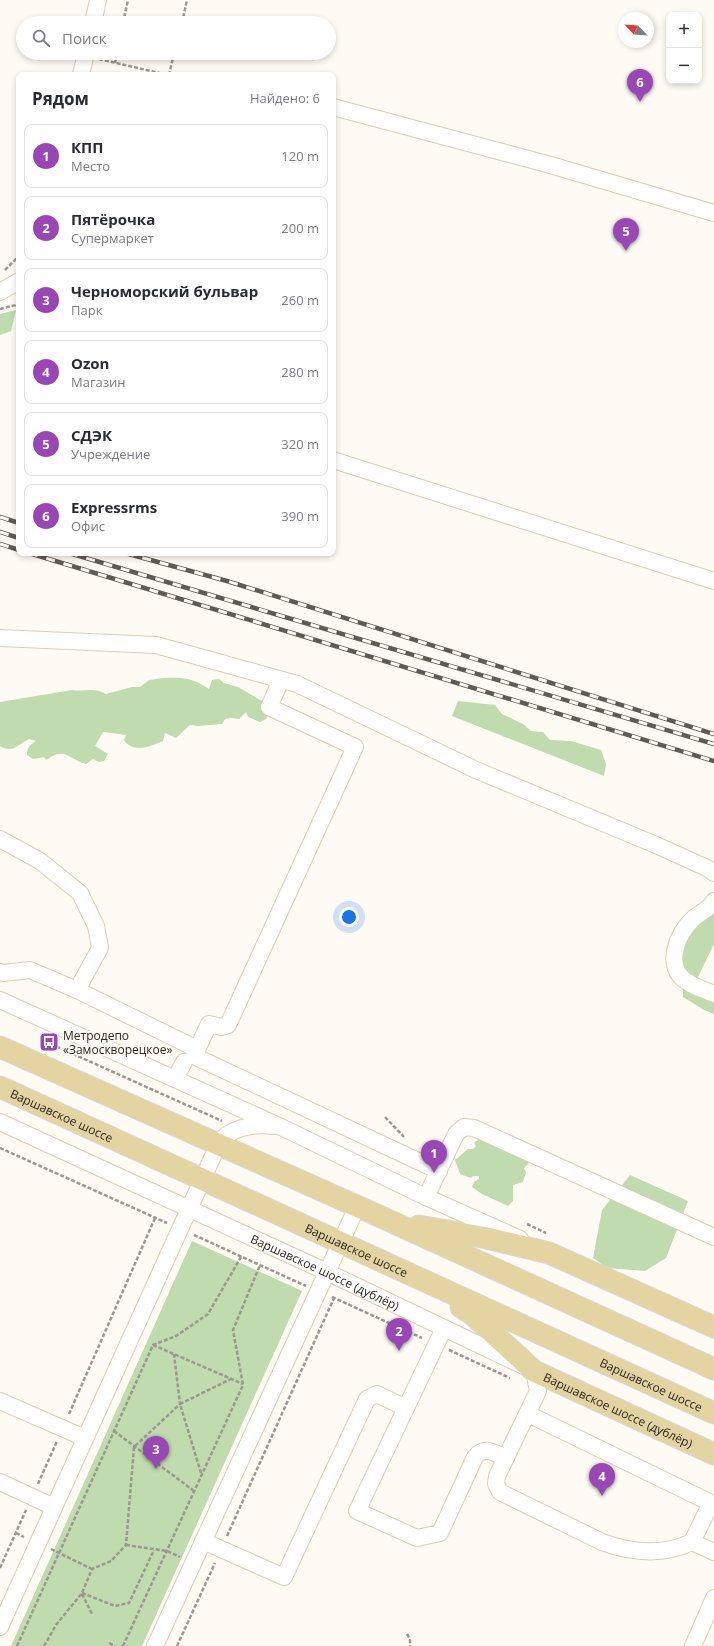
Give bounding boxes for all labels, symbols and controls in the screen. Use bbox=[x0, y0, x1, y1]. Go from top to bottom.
north arrow bbox=[618, 12, 654, 48]
map controls bbox=[666, 12, 702, 84]
button: + bbox=[666, 12, 702, 48]
search box bbox=[16, 16, 336, 60]
icon: search bbox=[30, 27, 52, 49]
text: Поиск bbox=[62, 28, 106, 48]
button: − bbox=[666, 48, 702, 84]
pin: 6 bbox=[627, 69, 653, 102]
text: Рядом bbox=[32, 87, 89, 110]
text: Найдено: 6 bbox=[250, 89, 320, 107]
text: КПП bbox=[71, 137, 103, 157]
text: 1 bbox=[42, 147, 50, 165]
text: 120 m bbox=[281, 147, 319, 165]
text: Место bbox=[71, 157, 110, 175]
text: Пятёрочка bbox=[71, 209, 155, 229]
pin: 5 bbox=[613, 218, 639, 251]
text: 2 bbox=[42, 219, 50, 237]
text: 200 m bbox=[281, 219, 319, 237]
text: Супермаркет bbox=[71, 229, 154, 247]
text: Черноморский бульвар bbox=[71, 281, 258, 301]
text: 3 bbox=[42, 291, 50, 309]
text: 260 m bbox=[281, 291, 319, 309]
text: Парк bbox=[71, 301, 102, 319]
text: Ozon bbox=[71, 353, 109, 373]
text: 4 bbox=[42, 363, 50, 381]
text: 280 m bbox=[281, 363, 319, 381]
text: Магазин bbox=[71, 373, 126, 391]
text: СДЭК bbox=[71, 425, 112, 445]
text: 5 bbox=[42, 435, 50, 453]
text: 320 m bbox=[281, 435, 319, 453]
text: Учреждение bbox=[71, 445, 150, 463]
text: Expressrms bbox=[71, 497, 157, 517]
text: 6 bbox=[42, 507, 50, 525]
text: 390 m bbox=[281, 507, 319, 525]
text: Офис bbox=[71, 517, 105, 535]
your location bbox=[339, 907, 359, 927]
place label: Метродепо «Замоскворецкое» bbox=[63, 1027, 172, 1058]
bus stop icon: Метродепо «Замоскворецкое» bbox=[38, 1031, 60, 1053]
street label: Варшавское шоссе bbox=[8, 1084, 116, 1146]
pin: 1 bbox=[421, 1140, 447, 1173]
street label: Варшавское шоссе bbox=[302, 1219, 411, 1281]
street label: Варшавское шоссе (дублёр) bbox=[248, 1230, 403, 1314]
pin: 2 bbox=[386, 1318, 412, 1351]
street label: Варшавское шоссе bbox=[597, 1354, 706, 1415]
street label: Варшавское шоссе (дублёр) bbox=[541, 1368, 696, 1452]
pin: 3 bbox=[143, 1436, 169, 1469]
pin: 4 bbox=[589, 1463, 615, 1496]

